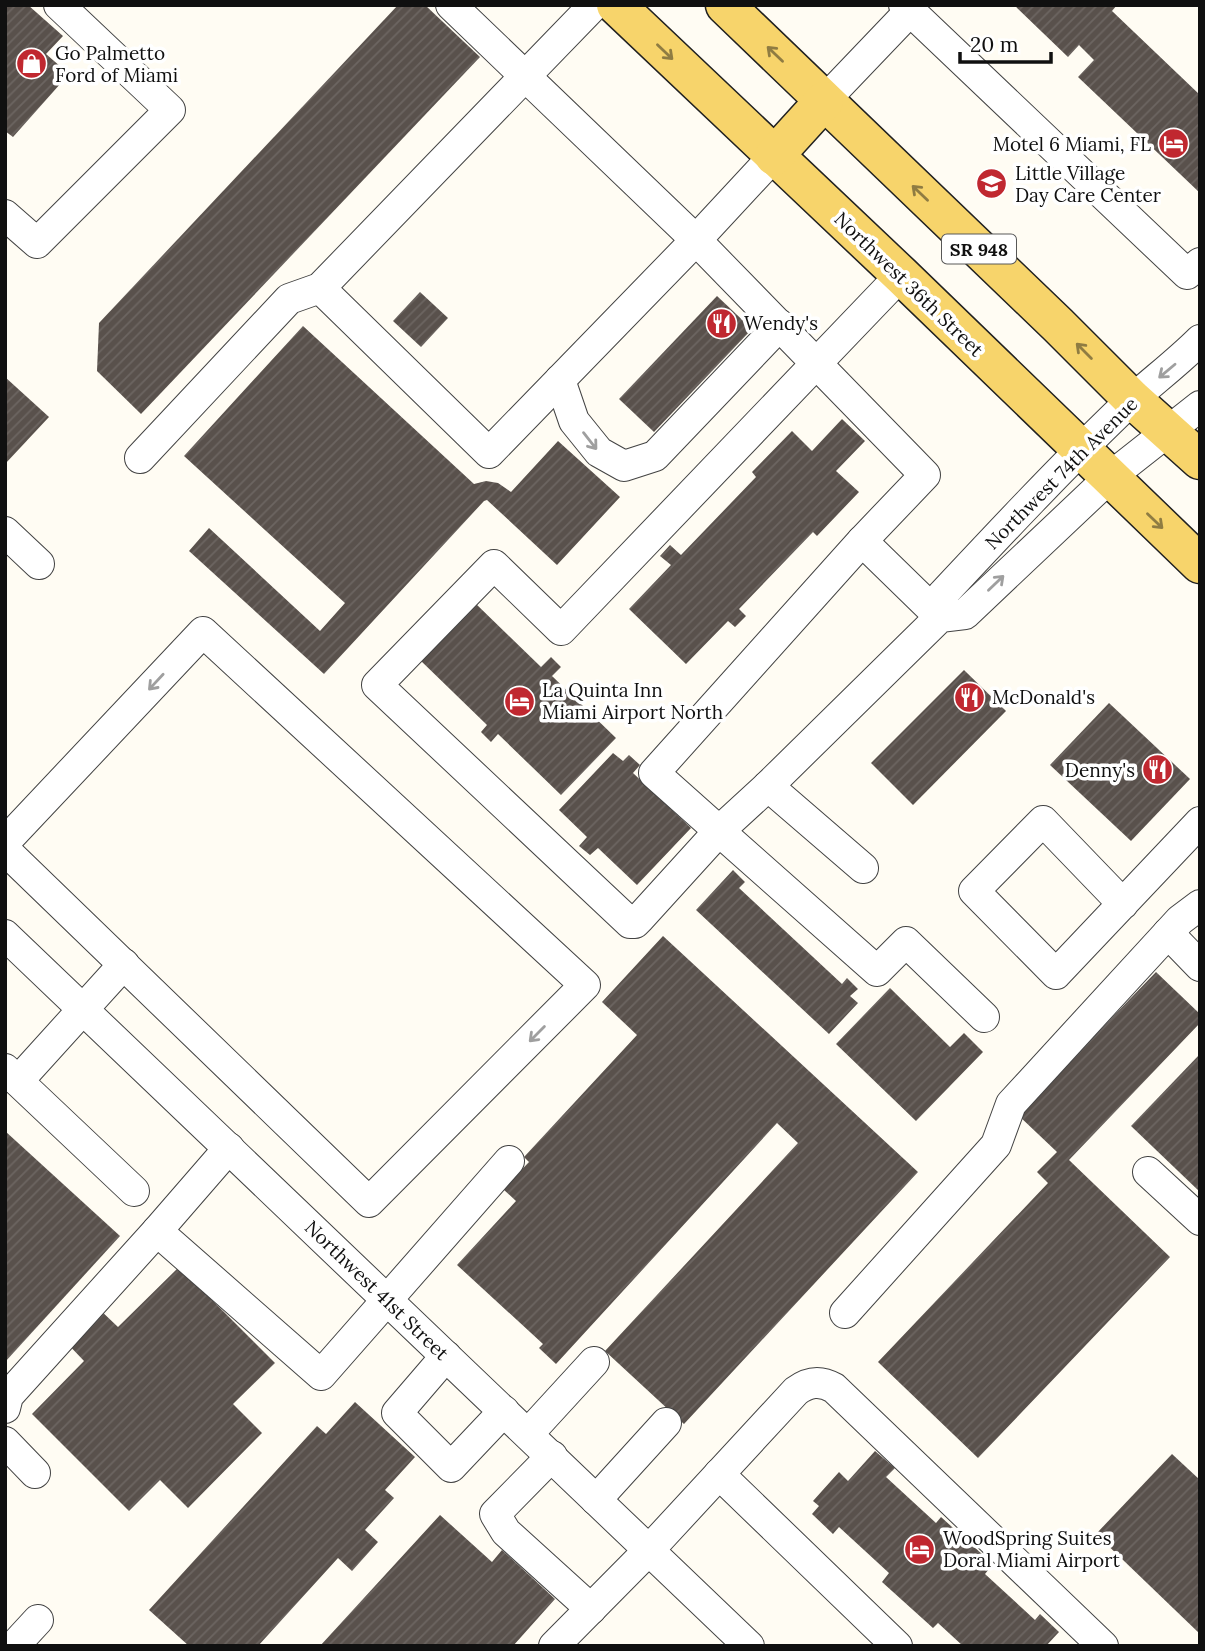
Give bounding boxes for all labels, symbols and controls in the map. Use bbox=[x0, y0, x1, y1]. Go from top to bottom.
scale bar bbox=[960, 21, 1051, 65]
text: 20 m bbox=[970, 31, 1019, 58]
place label: Go Palmetto Ford of Miami bbox=[55, 41, 178, 87]
one-way arrow bbox=[656, 44, 673, 61]
one-way arrow bbox=[767, 45, 784, 62]
shop icon: Go Palmetto Ford of Miami bbox=[15, 47, 49, 81]
hotel icon: Motel 6 Miami, FL bbox=[1157, 127, 1191, 161]
place label: Motel 6 Miami, FL bbox=[993, 132, 1151, 156]
place label: Little Village Day Care Center bbox=[1015, 161, 1162, 207]
school or university icon: Little Village Day Care Center bbox=[975, 167, 1009, 201]
one-way arrow bbox=[911, 185, 929, 201]
street label: Northwest 36th Street bbox=[829, 207, 989, 362]
road number: SR 948 bbox=[942, 234, 1016, 264]
restaurant icon: Wendy's bbox=[704, 306, 738, 340]
place label: Wendy's bbox=[744, 311, 818, 335]
one-way arrow bbox=[1076, 343, 1093, 360]
one-way arrow bbox=[1158, 362, 1176, 378]
street label: Northwest 74th Avenue bbox=[980, 392, 1142, 554]
one-way arrow bbox=[582, 431, 597, 449]
one-way arrow bbox=[1146, 512, 1163, 529]
one-way arrow bbox=[987, 575, 1004, 592]
one-way arrow bbox=[148, 673, 165, 690]
place label: La Quinta Inn Miami Airport North bbox=[542, 678, 723, 724]
restaurant icon: McDonald's bbox=[952, 680, 986, 714]
hotel icon: La Quinta Inn Miami Airport North bbox=[502, 684, 536, 718]
place label: McDonald's bbox=[992, 685, 1095, 709]
restaurant icon: Denny's bbox=[1141, 753, 1175, 787]
place label: Denny's bbox=[1065, 758, 1135, 782]
one-way arrow bbox=[529, 1025, 546, 1042]
street label: Northwest 41st Street bbox=[300, 1215, 455, 1365]
place label: WoodSpring Suites Doral Miami Airport bbox=[943, 1526, 1121, 1572]
hotel icon: WoodSpring Suites Doral Miami Airport bbox=[903, 1532, 937, 1566]

